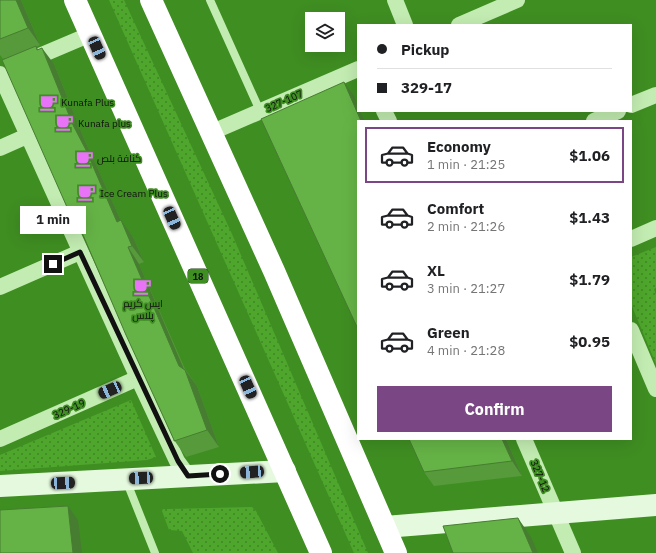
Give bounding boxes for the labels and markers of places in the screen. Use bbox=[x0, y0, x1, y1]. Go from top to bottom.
cafe icon: Kunafa Plus bbox=[38, 92, 58, 112]
place label: Kunafa Plus bbox=[61, 96, 114, 109]
cafe icon: Kunafa plus bbox=[55, 113, 75, 133]
place label: Kunafa plus bbox=[78, 117, 131, 130]
cafe icon: كنافة بلص bbox=[74, 148, 94, 168]
place label: كنافة بلص bbox=[97, 152, 141, 165]
cafe icon: Ice Cream Plus bbox=[77, 183, 97, 203]
place label: Ice Cream Plus bbox=[100, 187, 168, 200]
cafe icon: ايس كريم پلاس bbox=[133, 276, 153, 296]
place label: ايس كريم پلاس bbox=[123, 297, 163, 322]

